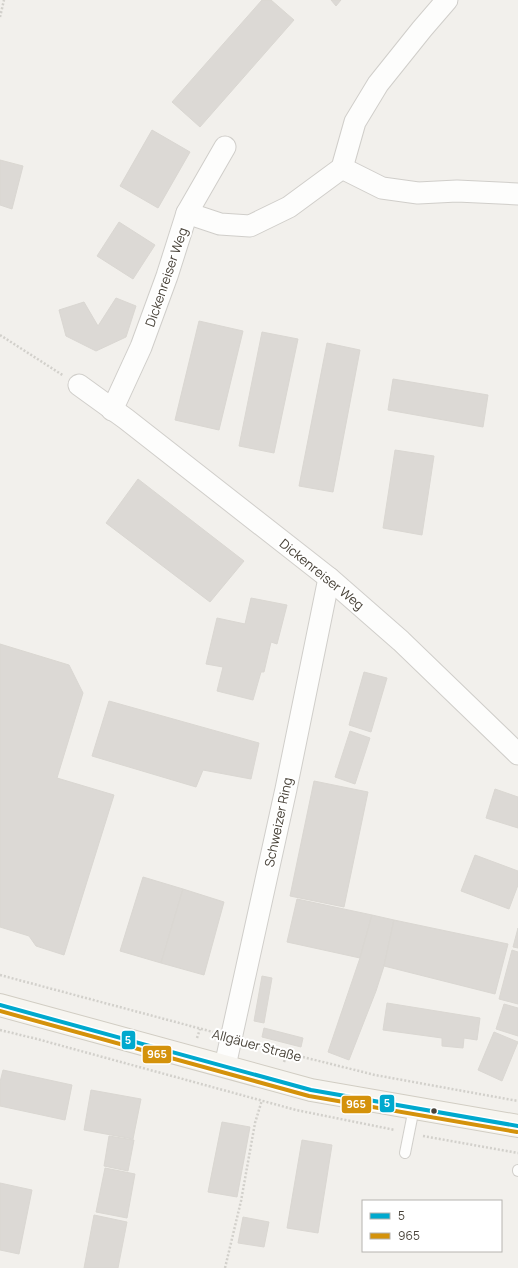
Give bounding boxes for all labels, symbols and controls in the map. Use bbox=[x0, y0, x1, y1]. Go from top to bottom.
street label: Dickenreiser Weg bbox=[141, 225, 191, 329]
street label: Dickenreiser Weg bbox=[276, 534, 368, 614]
street label: Schweizer Ring bbox=[260, 776, 296, 868]
street label: Allgäuer Straße bbox=[210, 1024, 304, 1066]
line badge: 5 bbox=[121, 1030, 136, 1050]
text: 5 bbox=[125, 1032, 131, 1047]
line badge: 965 bbox=[142, 1045, 172, 1064]
text: 965 bbox=[147, 1046, 167, 1061]
line badge: 5 bbox=[379, 1094, 395, 1113]
line badge: 965 bbox=[341, 1095, 372, 1114]
text: 5 bbox=[384, 1095, 390, 1110]
text: 965 bbox=[346, 1096, 366, 1111]
unlabelled marker bbox=[429, 1106, 439, 1116]
legend bbox=[362, 1200, 502, 1252]
text: 5 bbox=[398, 1207, 405, 1224]
text: 965 bbox=[398, 1227, 420, 1244]

